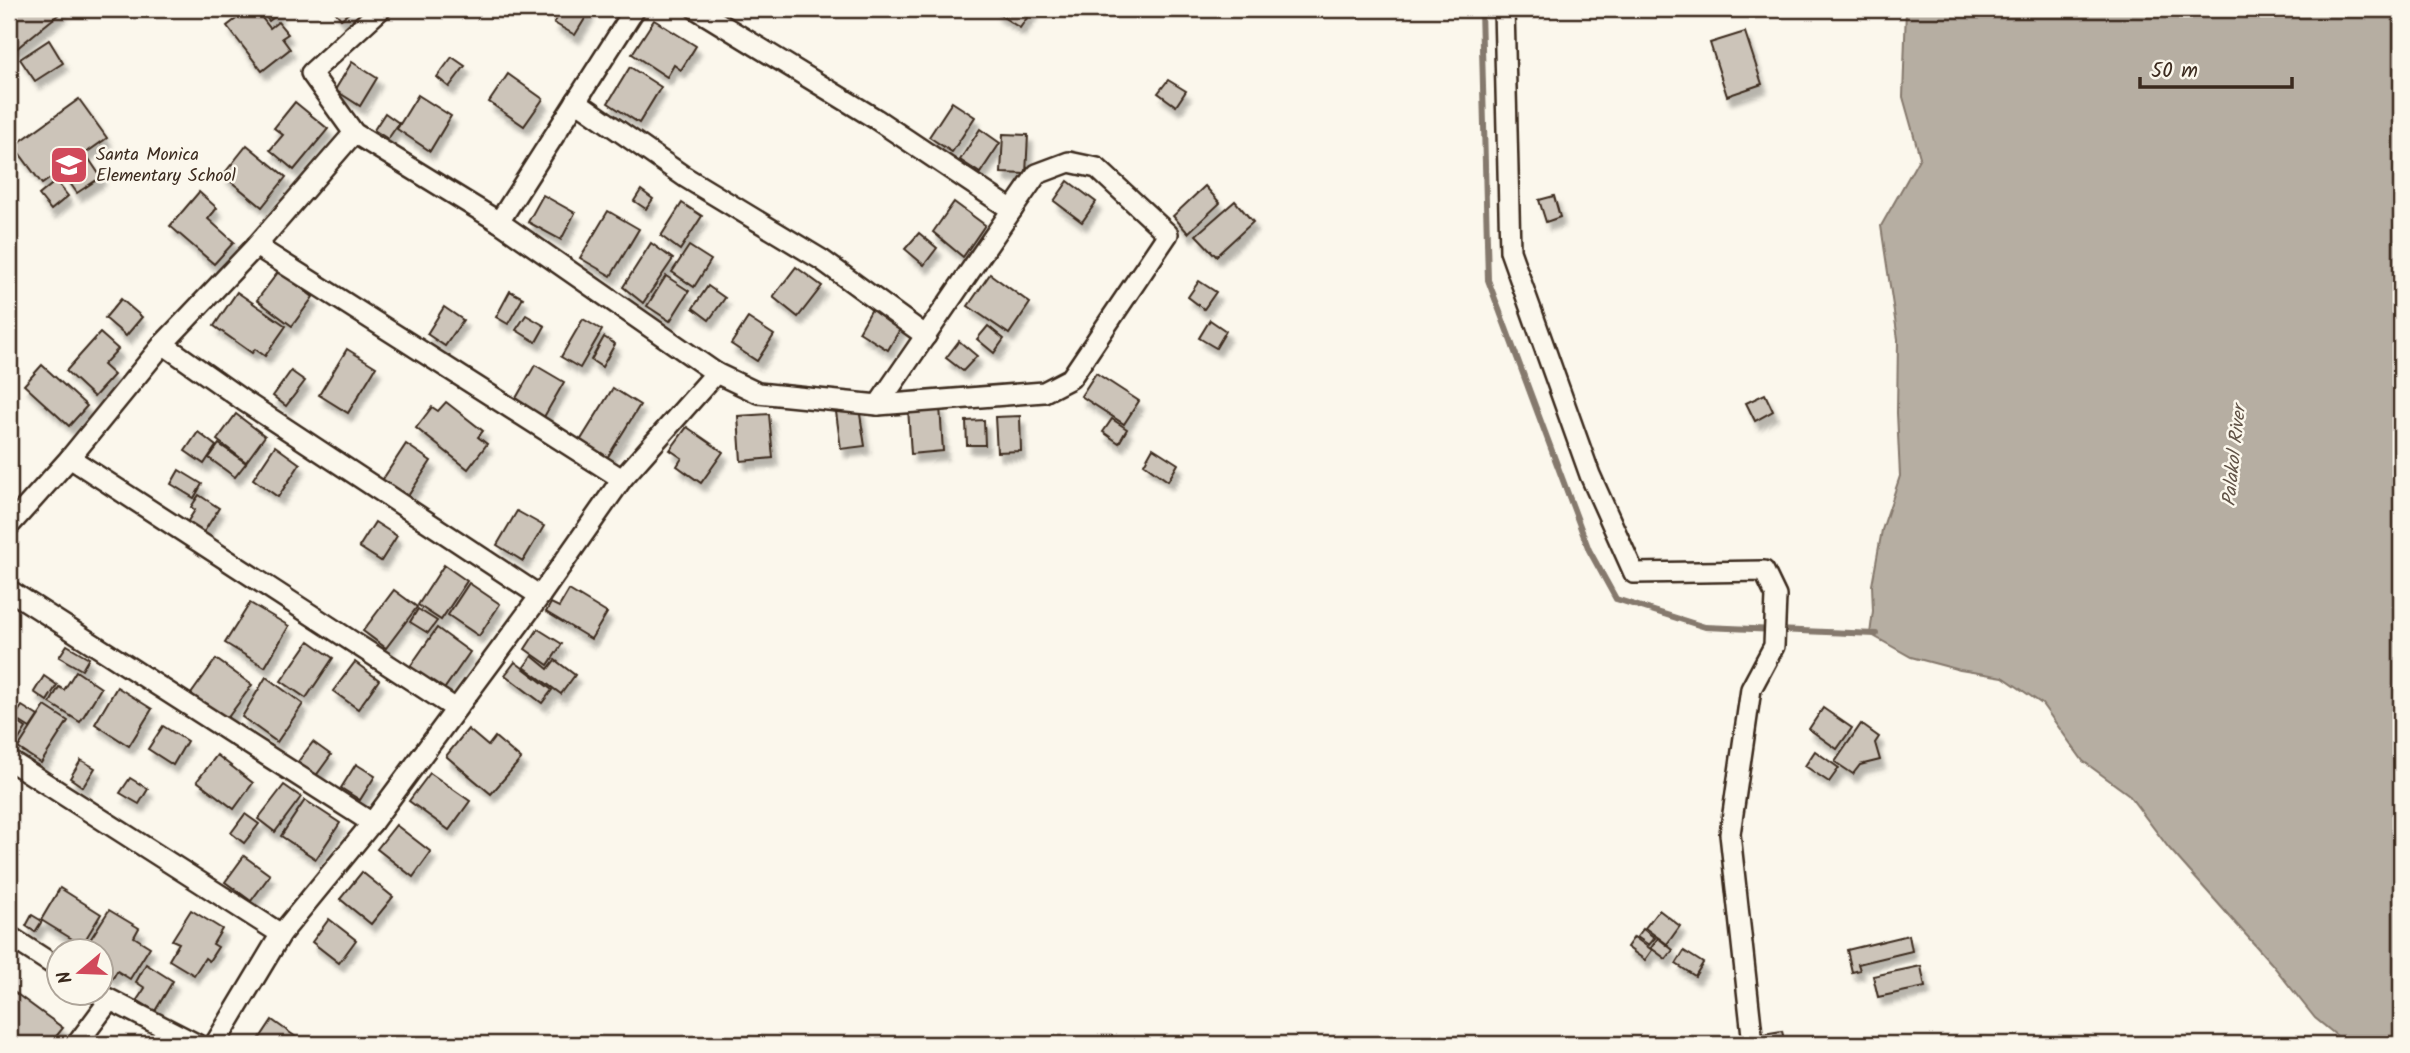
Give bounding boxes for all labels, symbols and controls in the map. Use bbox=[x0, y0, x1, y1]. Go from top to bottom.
scale bar bbox=[2140, 46, 2293, 90]
text: 50 m bbox=[2151, 55, 2198, 88]
place label: Santa Monica Elementary School bbox=[96, 141, 237, 191]
school or university icon: Santa Monica Elementary School bbox=[48, 144, 90, 186]
water label: Palakol River bbox=[2215, 400, 2256, 508]
north arrow bbox=[46, 937, 116, 1007]
text: N bbox=[50, 966, 82, 987]

